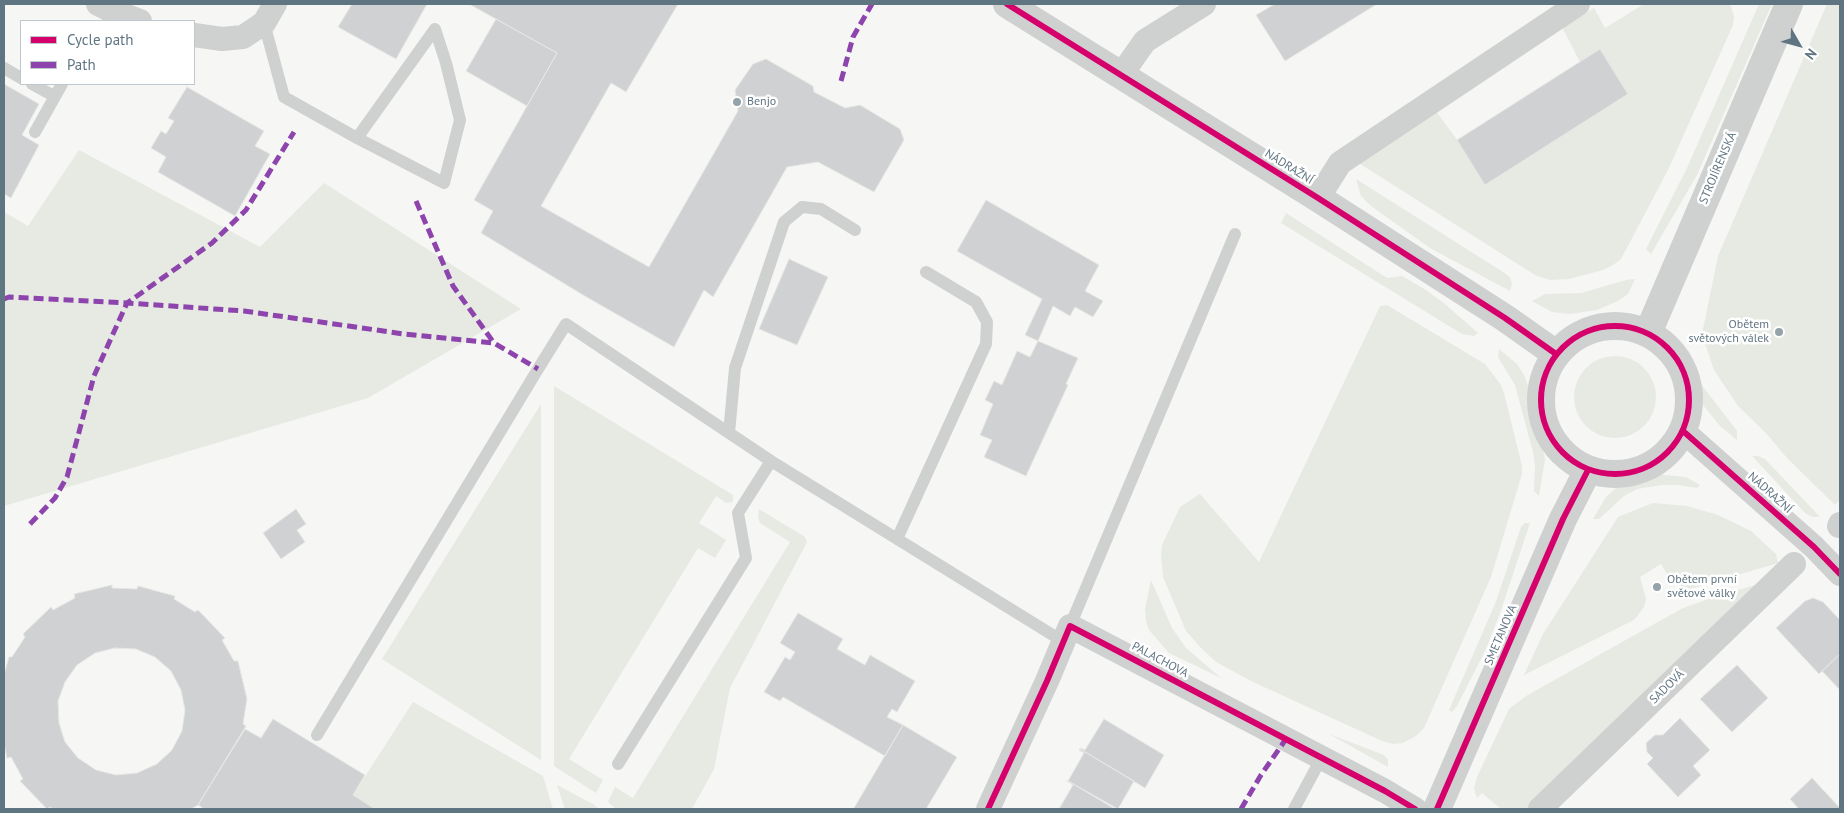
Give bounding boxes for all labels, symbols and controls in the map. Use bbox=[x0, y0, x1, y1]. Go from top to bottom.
legend bbox=[20, 20, 195, 85]
north arrow bbox=[1774, 20, 1824, 70]
text: Cycle path bbox=[67, 30, 133, 49]
text: N bbox=[1801, 45, 1821, 63]
text: Path bbox=[67, 55, 96, 74]
place label: Benjo bbox=[747, 95, 776, 109]
marker: Benjo bbox=[731, 96, 743, 108]
street label: STROJÍRENSKÁ bbox=[1696, 130, 1740, 206]
street label: NÁDRAŽNÍ bbox=[1262, 146, 1316, 188]
place label: Obětem světových válek bbox=[1688, 318, 1769, 346]
marker: Obětem světových válek bbox=[1773, 326, 1785, 338]
street label: NÁDRAŽNÍ bbox=[1745, 469, 1795, 517]
place label: Obětem první světové války bbox=[1667, 573, 1737, 601]
marker: Obětem první světové války bbox=[1651, 581, 1663, 593]
street label: SMETANOVA bbox=[1482, 603, 1520, 667]
street label: PALACHOVA bbox=[1129, 639, 1191, 681]
street label: SADOVÁ bbox=[1647, 667, 1687, 707]

